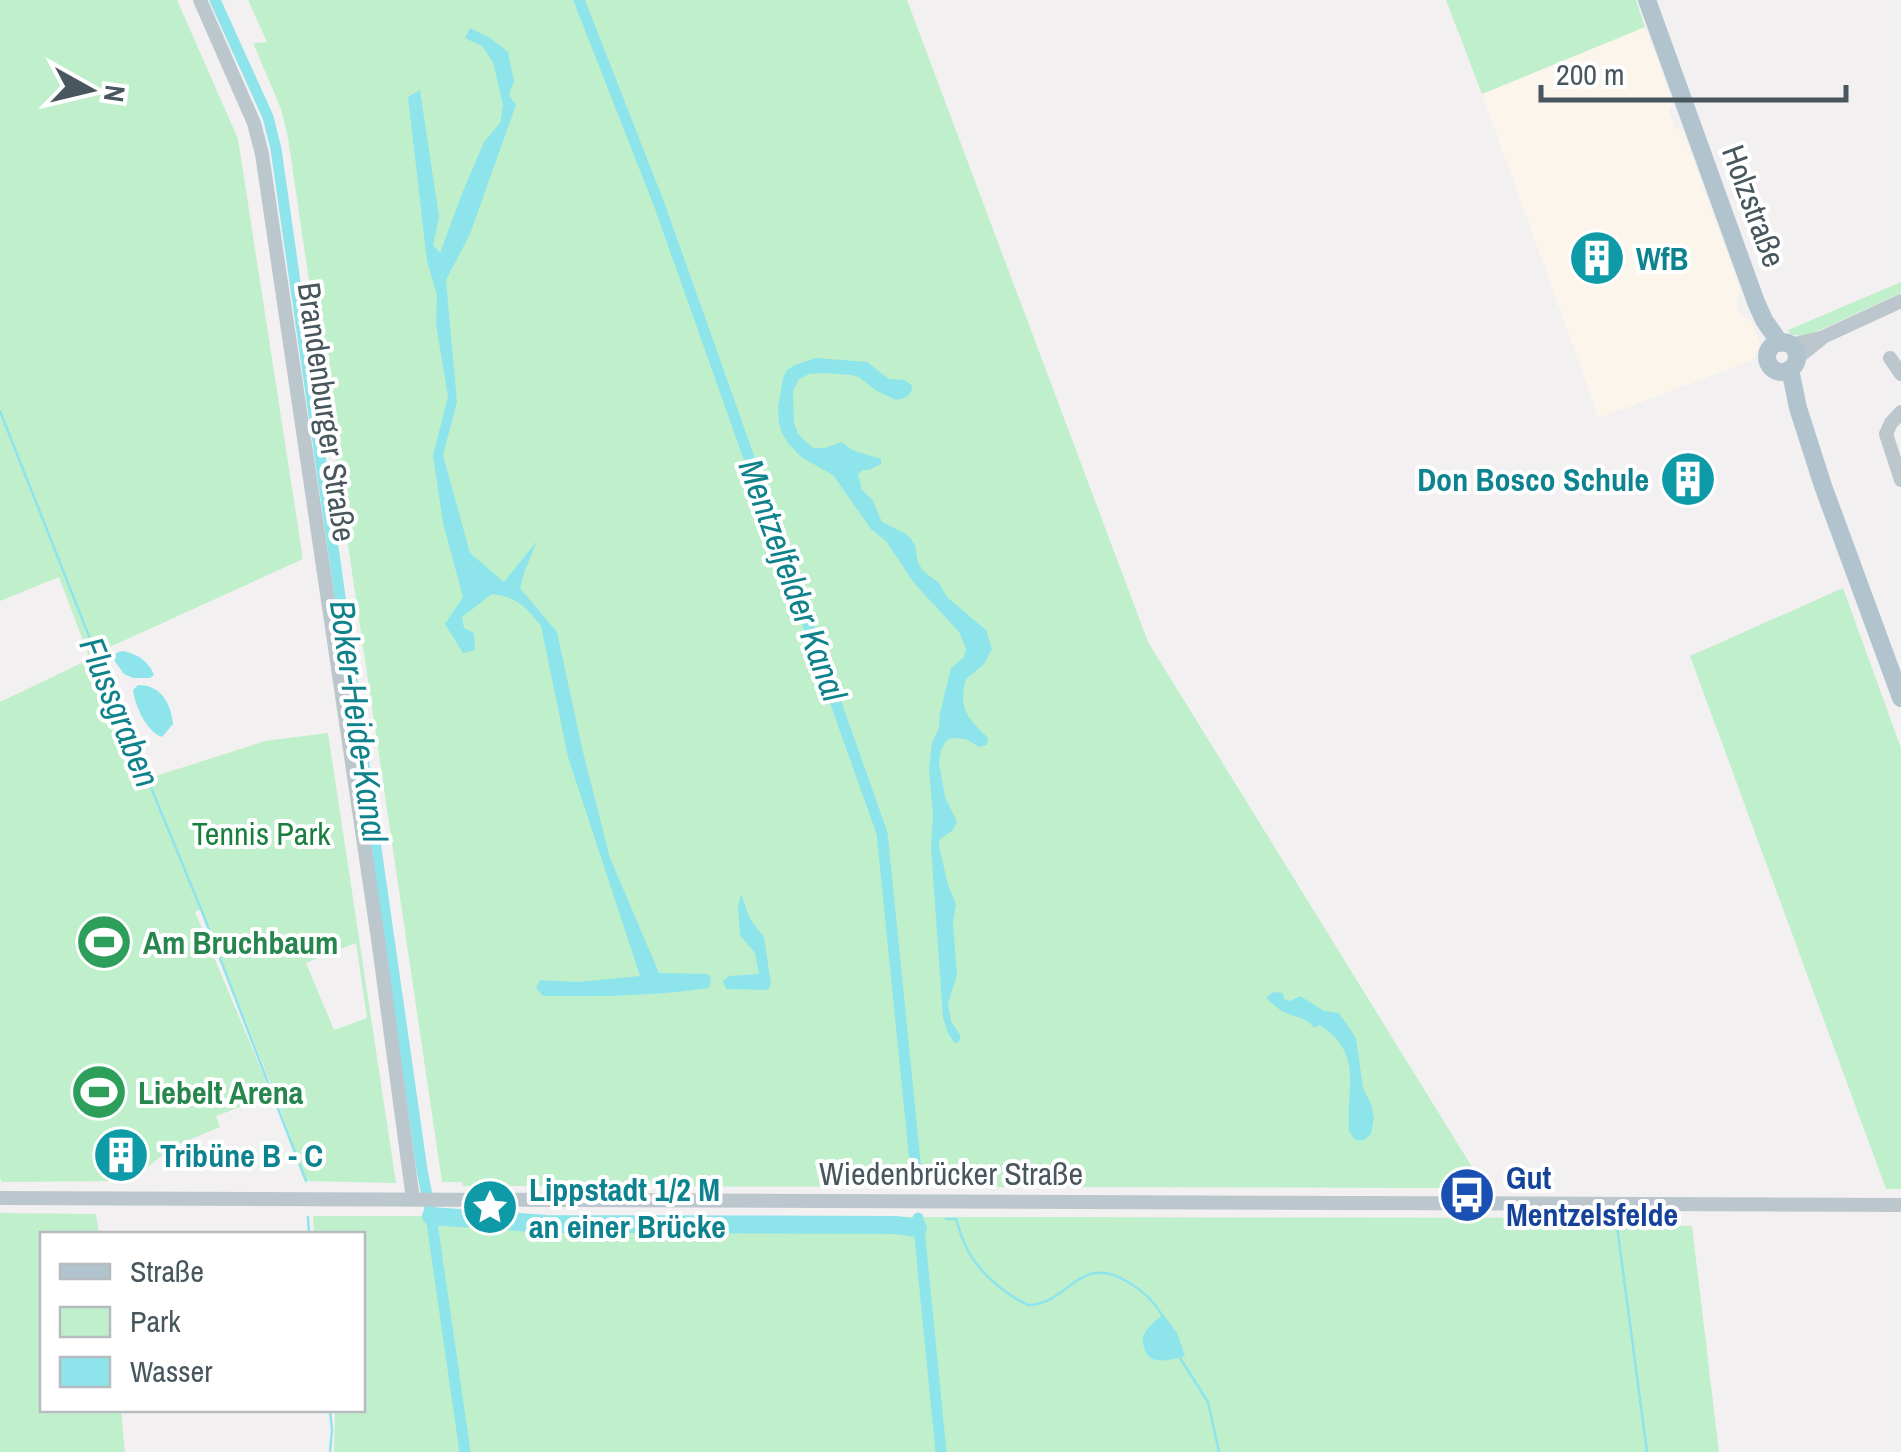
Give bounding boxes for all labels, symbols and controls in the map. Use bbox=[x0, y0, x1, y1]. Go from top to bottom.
north arrow bbox=[40, 40, 140, 140]
scale bar bbox=[1541, 40, 1846, 102]
text: 200 m bbox=[1556, 54, 1624, 94]
text: N bbox=[95, 83, 135, 104]
street label: Holzstraße bbox=[1712, 139, 1796, 273]
building icon: WfB bbox=[1567, 228, 1627, 288]
place label: WfB bbox=[1636, 237, 1688, 280]
street label: Brandenburger Straße bbox=[288, 280, 366, 544]
building icon: Don Bosco Schule bbox=[1658, 449, 1718, 509]
water label: Mentzelfelder Kanal bbox=[728, 453, 859, 708]
place label: Don Bosco Schule bbox=[1417, 458, 1649, 501]
water label: Boker-Heide-Kanal bbox=[319, 597, 399, 846]
water label: Flussgraben bbox=[69, 630, 171, 794]
park label: Tennis Park bbox=[192, 812, 331, 855]
sports icon: Am Bruchbaum bbox=[74, 912, 134, 972]
place label: Am Bruchbaum bbox=[143, 921, 338, 964]
sports icon: Liebelt Arena bbox=[69, 1062, 129, 1122]
place label: Liebelt Arena bbox=[138, 1071, 304, 1114]
building icon: Tribüne B - C bbox=[91, 1125, 151, 1185]
place label: Tribüne B - C bbox=[160, 1134, 323, 1177]
street label: Wiedenbrücker Straße bbox=[819, 1152, 1083, 1195]
place label: Gut Mentzelsfelde bbox=[1506, 1156, 1678, 1236]
bus stop icon: Gut Mentzelsfelde bbox=[1437, 1165, 1497, 1225]
place label: Lippstadt 1/2 M an einer Brücke bbox=[529, 1168, 726, 1248]
place icon: Lippstadt 1/2 M an einer Brücke bbox=[460, 1177, 520, 1237]
legend bbox=[40, 1232, 365, 1412]
text: Straße bbox=[130, 1251, 204, 1291]
text: Park bbox=[130, 1301, 181, 1341]
text: Wasser bbox=[130, 1351, 213, 1391]

